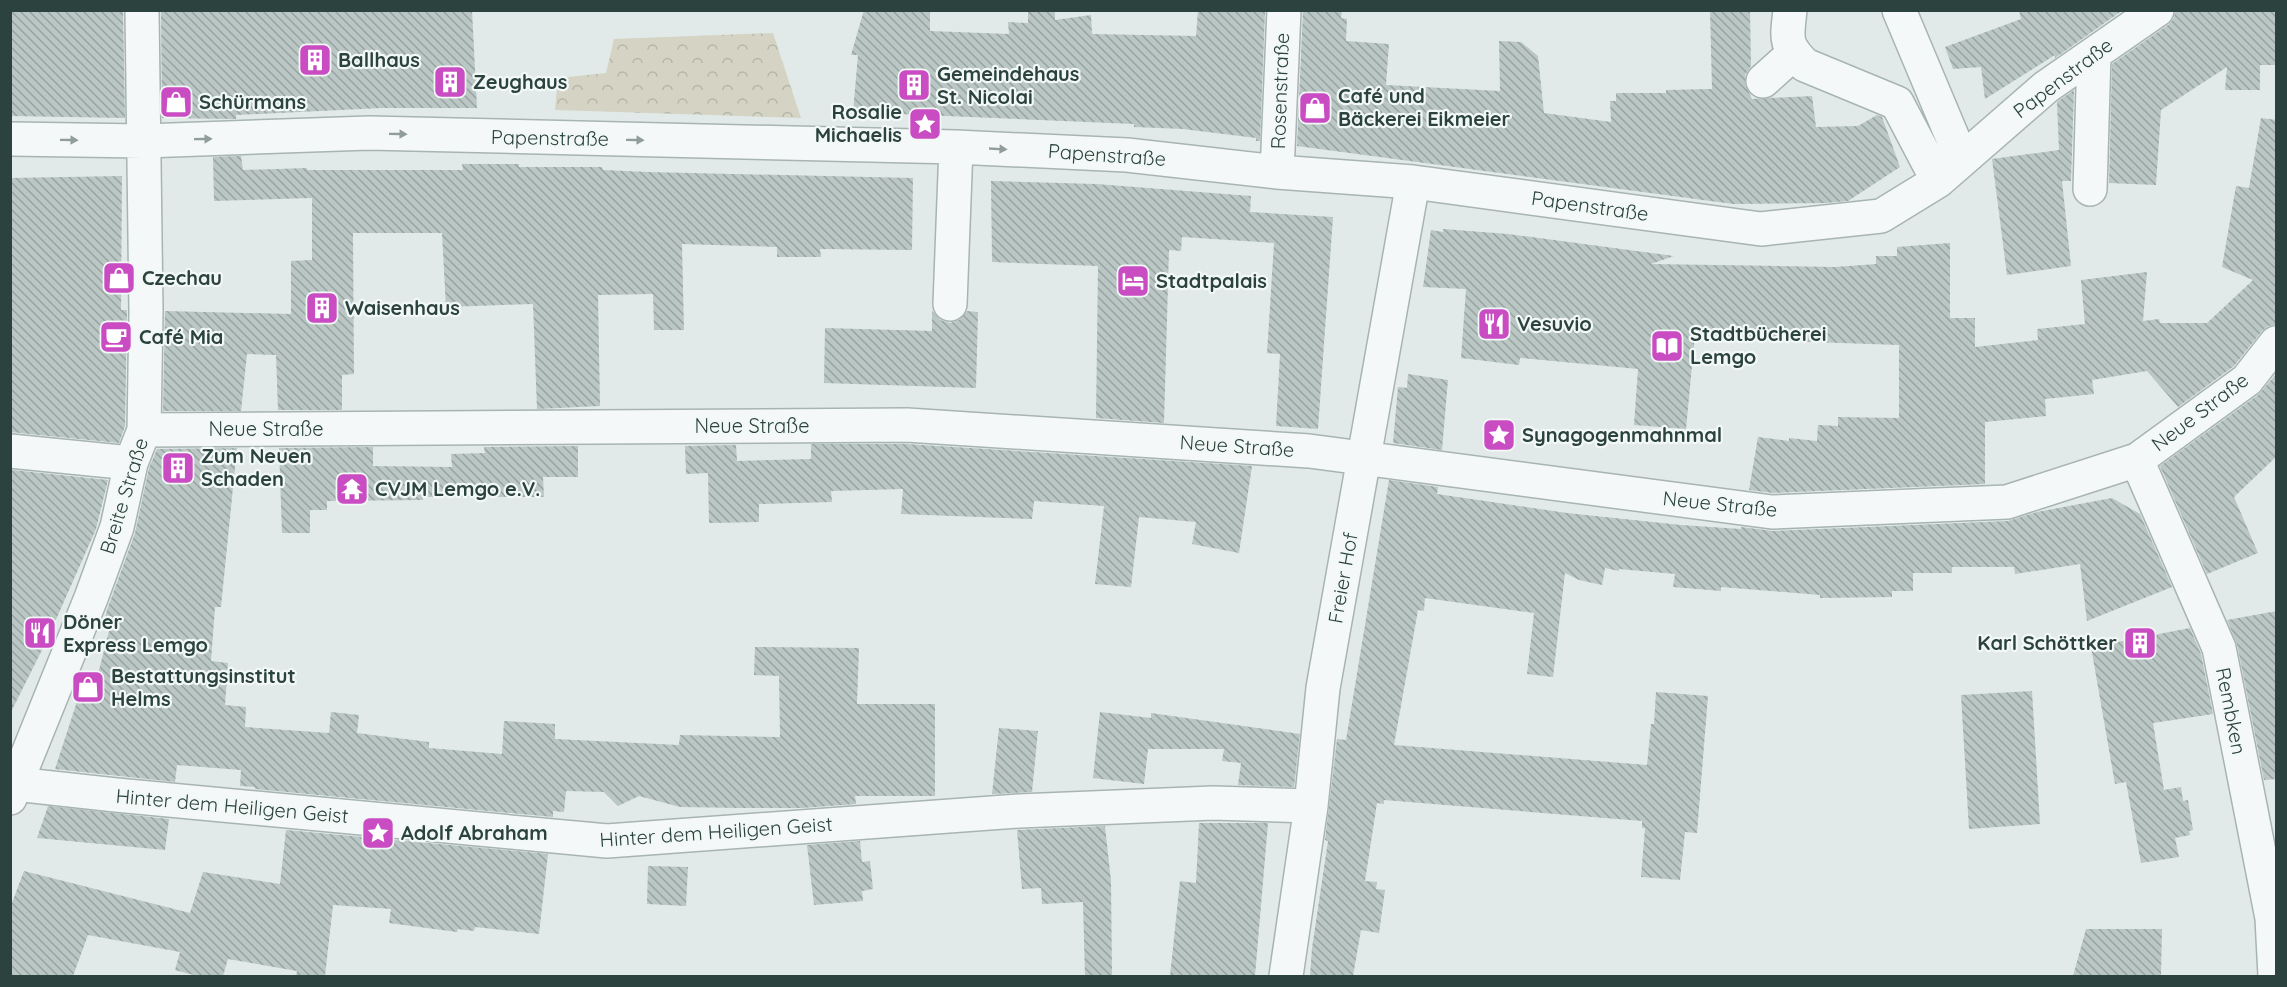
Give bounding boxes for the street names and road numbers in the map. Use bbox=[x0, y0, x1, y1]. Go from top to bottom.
street label: Rosenstraße bbox=[1265, 32, 1294, 150]
street label: Papenstraße bbox=[2008, 32, 2117, 123]
street label: Papenstraße bbox=[491, 124, 609, 151]
street label: Papenstraße bbox=[1047, 138, 1167, 171]
street label: Papenstraße bbox=[1530, 185, 1650, 226]
street label: Neue Straße bbox=[2146, 367, 2253, 456]
street label: Neue Straße bbox=[694, 413, 810, 438]
street label: Neue Straße bbox=[208, 416, 324, 441]
street label: Neue Straße bbox=[1179, 429, 1295, 462]
street label: Breite Straße bbox=[94, 435, 153, 557]
street label: Neue Straße bbox=[1662, 485, 1779, 522]
street label: Freier Hof bbox=[1322, 530, 1363, 625]
street label: Rembken bbox=[2211, 665, 2252, 757]
street label: Hinter dem Heiligen Geist bbox=[115, 783, 350, 828]
street label: Hinter dem Heiligen Geist bbox=[599, 811, 833, 852]

